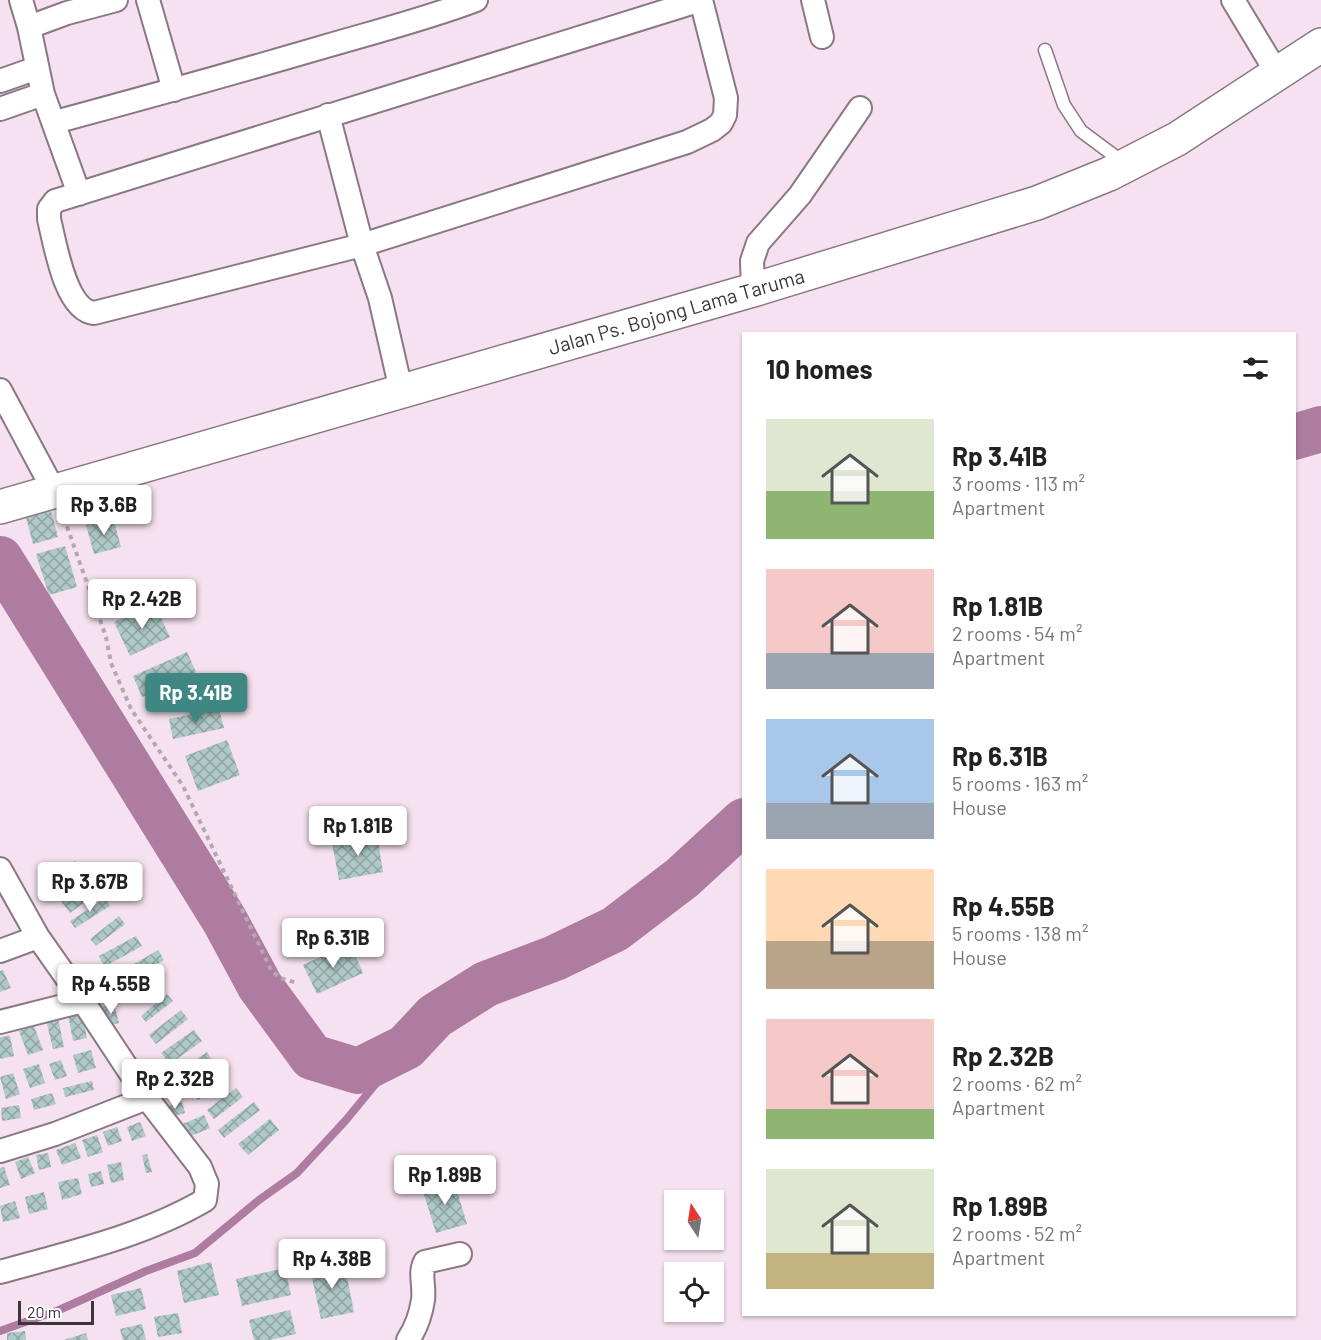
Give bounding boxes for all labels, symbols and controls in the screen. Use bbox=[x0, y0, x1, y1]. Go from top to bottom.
street label: Jalan Ps. Bojong Lama Taruma bbox=[545, 263, 807, 359]
icon: filters bbox=[1239, 352, 1272, 385]
text: 10 homes bbox=[766, 353, 873, 384]
text: Rp 3.41B bbox=[952, 440, 1048, 471]
icon: home bbox=[814, 443, 886, 515]
text: 3 rooms · 113 m² bbox=[952, 471, 1085, 495]
pin: Rp 3.6B bbox=[49, 485, 159, 536]
text: Rp 3.6B bbox=[71, 492, 137, 516]
text: Apartment bbox=[952, 495, 1045, 519]
pin: Rp 2.42B bbox=[80, 579, 204, 630]
text: Rp 2.42B bbox=[102, 586, 182, 610]
text: Rp 1.81B bbox=[952, 590, 1043, 621]
icon: home bbox=[814, 593, 886, 665]
text: 2 rooms · 54 m² bbox=[952, 621, 1082, 645]
text: Apartment bbox=[952, 645, 1045, 669]
pin: Rp 3.41B bbox=[134, 673, 258, 724]
text: Rp 3.41B bbox=[159, 680, 233, 704]
text: Rp 6.31B bbox=[952, 740, 1048, 771]
icon: home bbox=[814, 743, 886, 815]
text: 5 rooms · 163 m² bbox=[952, 771, 1088, 795]
text: House bbox=[952, 795, 1007, 819]
pin: Rp 1.81B bbox=[296, 806, 420, 857]
text: Rp 1.81B bbox=[323, 813, 393, 837]
pin: Rp 3.67B bbox=[28, 862, 152, 913]
text: Rp 3.67B bbox=[52, 869, 128, 893]
text: Rp 4.55B bbox=[952, 890, 1055, 921]
icon: home bbox=[814, 893, 886, 965]
pin: Rp 6.31B bbox=[271, 918, 395, 969]
text: 5 rooms · 138 m² bbox=[952, 921, 1088, 945]
text: Rp 6.31B bbox=[296, 925, 370, 949]
text: House bbox=[952, 945, 1007, 969]
pin: Rp 4.55B bbox=[49, 964, 173, 1015]
text: Rp 4.55B bbox=[71, 971, 151, 995]
text: Rp 2.32B bbox=[952, 1040, 1054, 1071]
icon: home bbox=[814, 1043, 886, 1115]
pin: Rp 2.32B bbox=[113, 1059, 237, 1110]
text: Rp 2.32B bbox=[136, 1066, 214, 1090]
text: 2 rooms · 62 m² bbox=[952, 1071, 1082, 1095]
text: Apartment bbox=[952, 1095, 1045, 1119]
pin: Rp 1.89B bbox=[383, 1155, 507, 1206]
text: Rp 1.89B bbox=[408, 1162, 482, 1186]
north arrow bbox=[664, 1190, 724, 1250]
map controls bbox=[664, 1190, 724, 1322]
text: Rp 1.89B bbox=[952, 1190, 1048, 1221]
icon: home bbox=[814, 1193, 886, 1265]
text: 2 rooms · 52 m² bbox=[952, 1221, 1082, 1245]
pin: Rp 4.38B bbox=[270, 1239, 394, 1290]
text: Apartment bbox=[952, 1245, 1045, 1269]
text: Rp 4.38B bbox=[292, 1246, 372, 1270]
button: locate bbox=[664, 1262, 724, 1322]
scale bar bbox=[18, 1298, 94, 1326]
text: 20 m bbox=[27, 1302, 61, 1321]

